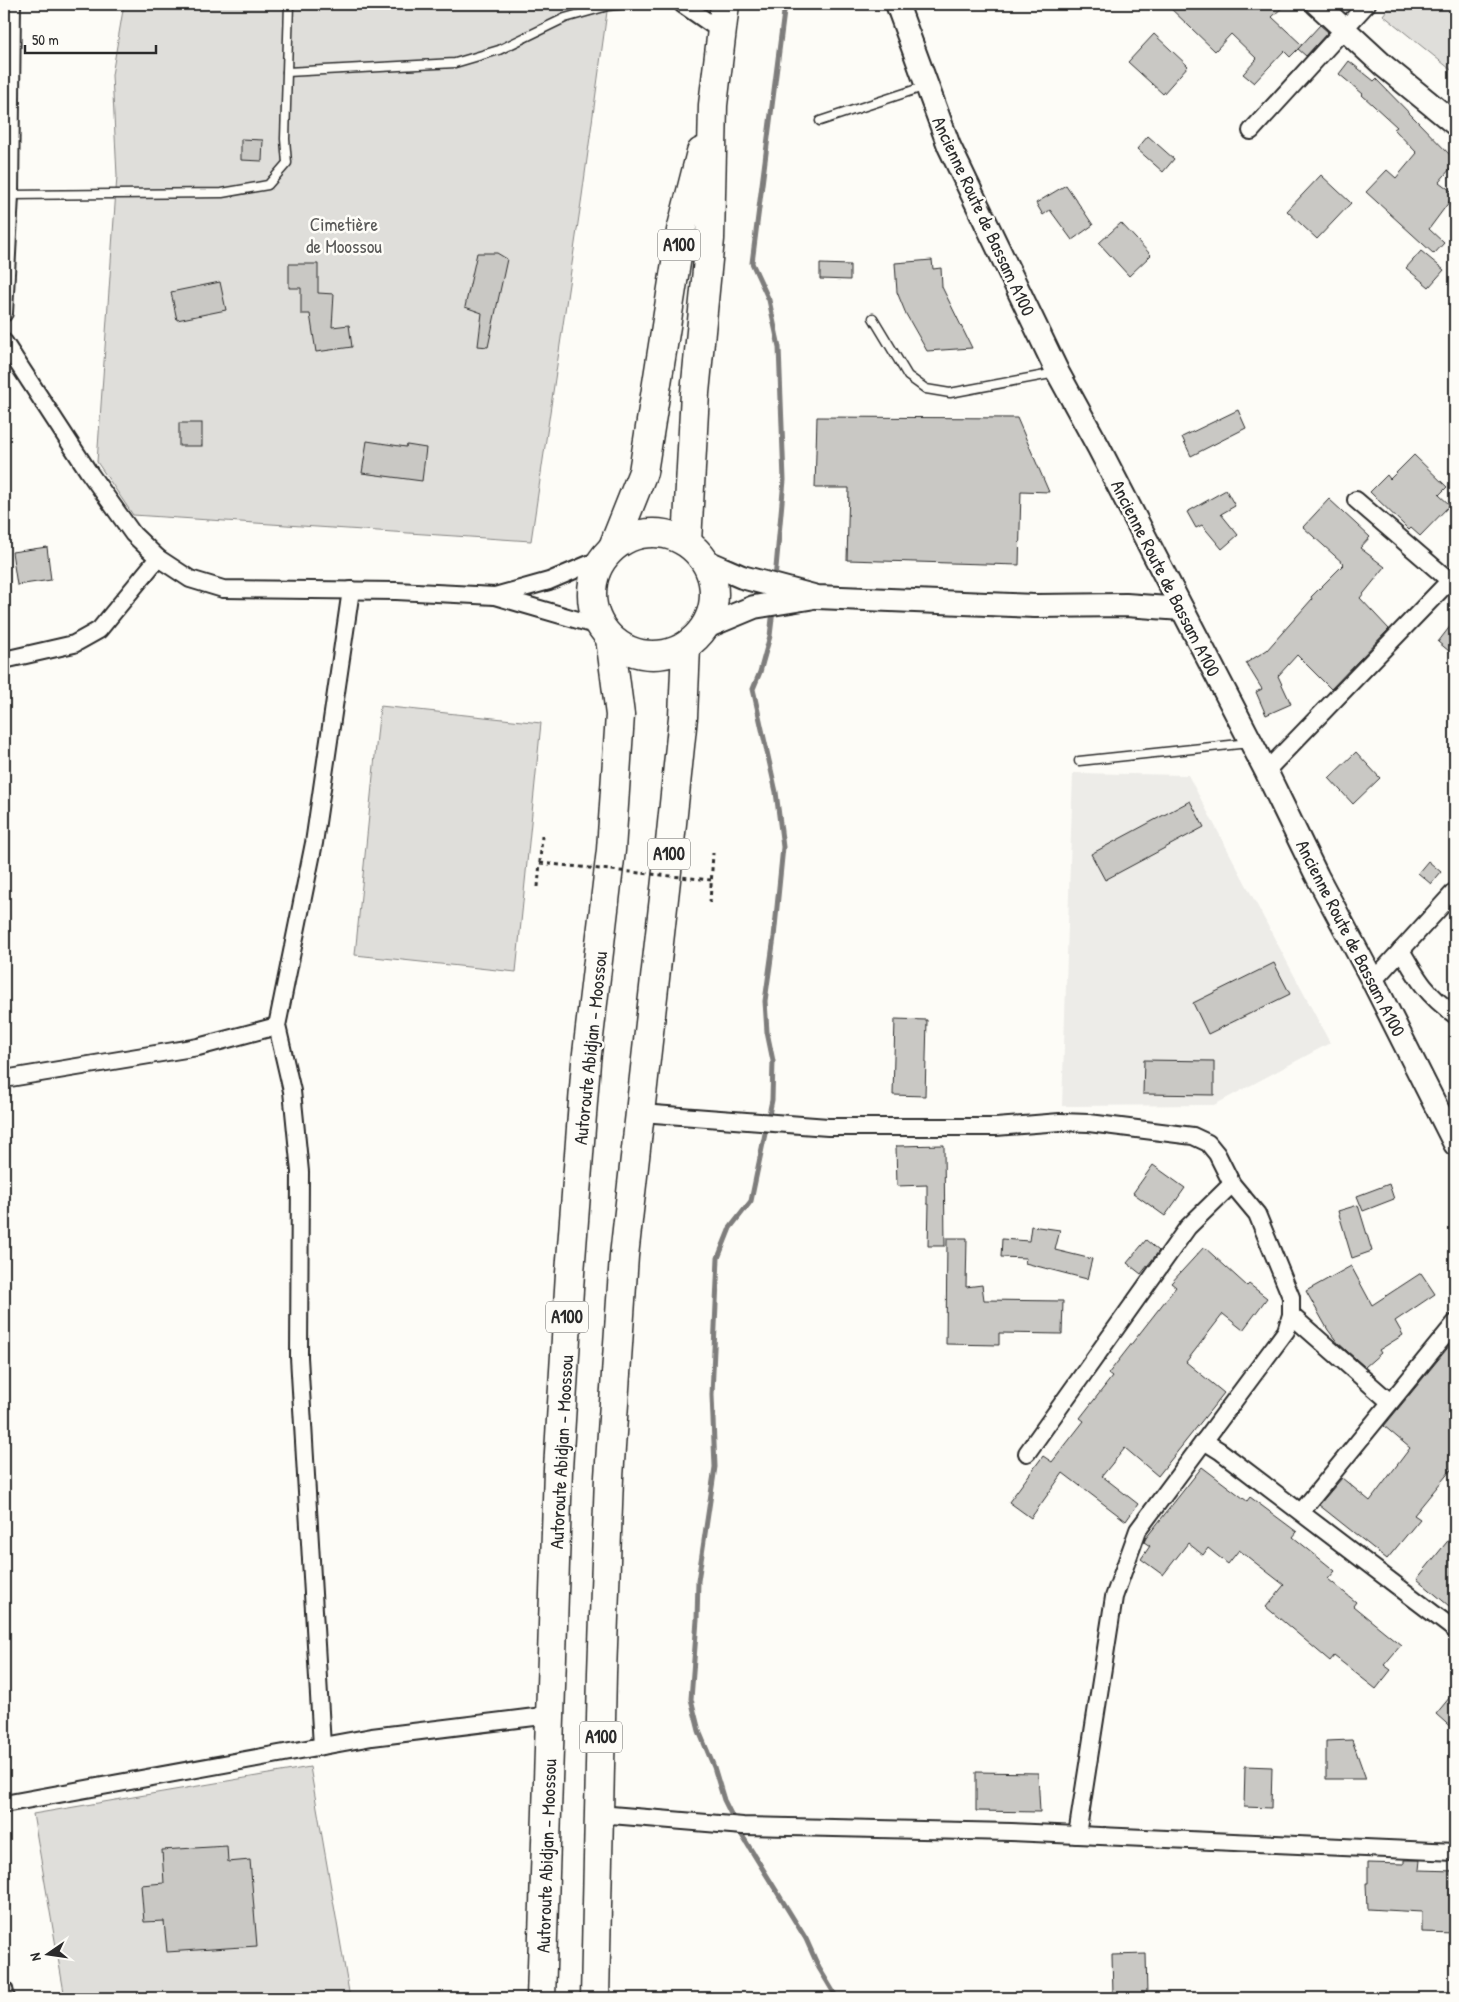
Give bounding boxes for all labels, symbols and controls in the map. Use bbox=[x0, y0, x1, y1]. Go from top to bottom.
scale bar bbox=[25, 22, 156, 54]
text: 50 m bbox=[32, 29, 59, 50]
street label: Ancienne Route de Bassam A100 bbox=[926, 112, 1042, 320]
park label: Cimetière de Moossou bbox=[306, 211, 382, 259]
road number: A100 bbox=[658, 230, 700, 260]
street label: Ancienne Route de Bassam A100 bbox=[1105, 475, 1227, 681]
street label: Ancienne Route de Bassam A100 bbox=[1290, 835, 1412, 1041]
road number: A100 bbox=[648, 839, 690, 870]
street label: Autoroute Abidjan - Moossou bbox=[567, 950, 613, 1146]
road number: A100 bbox=[546, 1301, 588, 1332]
street label: Autoroute Abidjan - Moossou bbox=[543, 1354, 579, 1550]
road number: A100 bbox=[580, 1721, 622, 1752]
street label: Autoroute Abidjan - Moossou bbox=[530, 1758, 562, 1954]
north arrow bbox=[22, 1930, 72, 1980]
text: N bbox=[25, 1951, 45, 1963]

